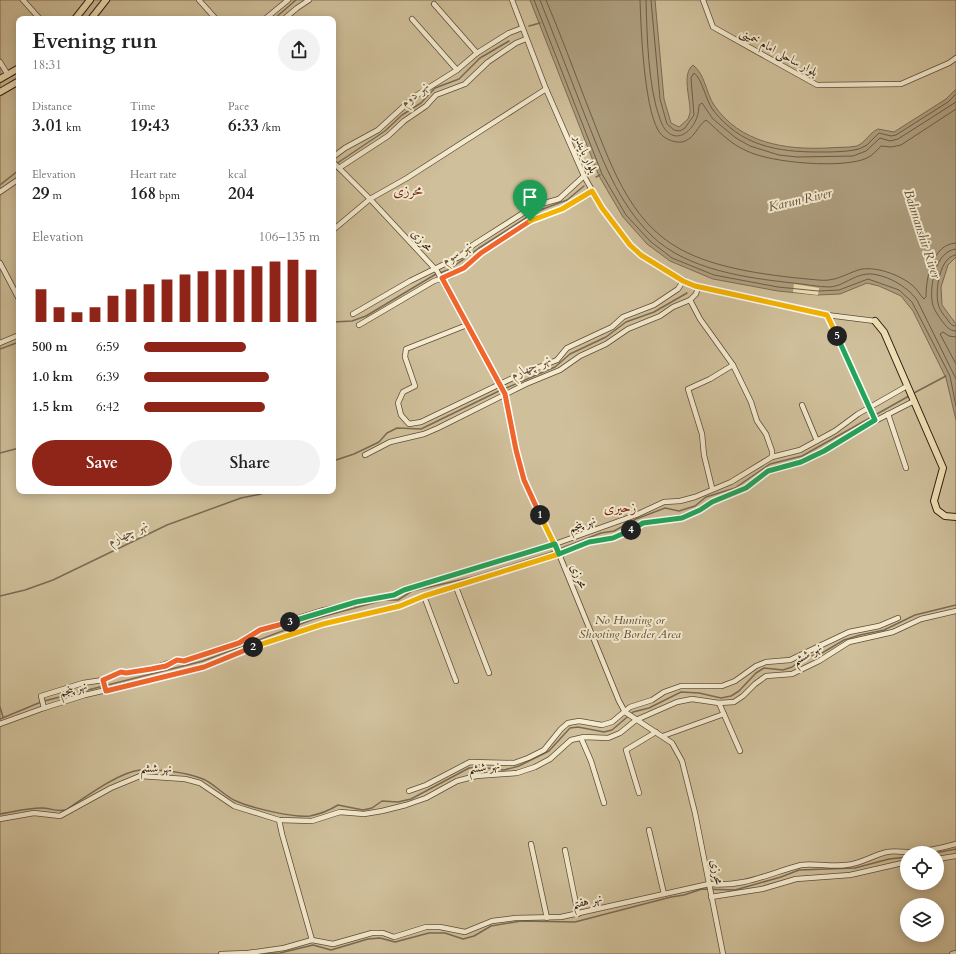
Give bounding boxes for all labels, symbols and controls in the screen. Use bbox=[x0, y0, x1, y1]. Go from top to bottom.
street label: بلوار ساحلی امام خمینی bbox=[736, 24, 821, 83]
text: Evening run bbox=[32, 26, 157, 56]
button: share bbox=[278, 29, 320, 71]
text: 18:31 bbox=[32, 56, 62, 74]
water label: نهر دوم bbox=[397, 77, 434, 113]
text: Distance bbox=[32, 99, 72, 114]
text: Time bbox=[130, 99, 155, 114]
text: Pace bbox=[228, 99, 249, 114]
text: 3.01 bbox=[32, 114, 63, 137]
text: 19:43 bbox=[130, 114, 170, 137]
text: 6:33 bbox=[228, 114, 259, 137]
text: km bbox=[63, 120, 81, 135]
text: /km bbox=[259, 120, 281, 135]
street label: بلوار بایندر bbox=[570, 131, 602, 176]
text: Elevation bbox=[32, 167, 76, 182]
text: Heart rate bbox=[130, 167, 177, 182]
text: kcal bbox=[228, 167, 246, 182]
pin bbox=[513, 180, 547, 221]
district label: محرزی bbox=[393, 181, 423, 200]
text: 29 bbox=[32, 182, 49, 205]
text: 168 bbox=[130, 182, 156, 205]
text: 204 bbox=[228, 182, 254, 205]
water label: Karun River bbox=[766, 184, 834, 216]
icon: arrive bbox=[519, 186, 541, 208]
water label: Bahmanshir River bbox=[899, 187, 945, 281]
text: m bbox=[49, 188, 62, 203]
text: bpm bbox=[156, 188, 180, 203]
street label: محرزی bbox=[408, 225, 437, 255]
text: Elevation bbox=[32, 228, 84, 246]
text: 106–135 m bbox=[258, 228, 320, 246]
water label: نهر سوم bbox=[438, 237, 477, 271]
pin: 5 bbox=[827, 326, 847, 346]
text: 5 bbox=[834, 328, 840, 343]
text: 500 m bbox=[32, 338, 67, 356]
text: 6:59 bbox=[96, 338, 119, 356]
water label: نهر چهارم bbox=[508, 350, 555, 386]
text: 1.0 km bbox=[32, 368, 73, 386]
text: 6:39 bbox=[96, 368, 119, 386]
text: 1.5 km bbox=[32, 398, 73, 416]
text: 6:42 bbox=[96, 398, 119, 416]
button: Save bbox=[32, 440, 172, 486]
button: Share bbox=[180, 440, 320, 486]
district label: زحیری bbox=[604, 498, 636, 517]
pin: 1 bbox=[530, 505, 550, 525]
text: 1 bbox=[537, 507, 543, 522]
street label: نهر پنجم bbox=[566, 512, 599, 539]
water label: نهر چهارم bbox=[105, 516, 152, 552]
pin: 4 bbox=[621, 520, 641, 540]
text: 4 bbox=[628, 522, 634, 537]
street label: محرزی bbox=[567, 561, 592, 591]
pin: 3 bbox=[280, 612, 300, 632]
park label: No Hunting or Shooting Border Area bbox=[579, 612, 682, 642]
text: 3 bbox=[287, 614, 293, 629]
pin: 2 bbox=[243, 637, 263, 657]
text: 2 bbox=[250, 639, 256, 654]
street label: نهر ششم bbox=[789, 639, 827, 672]
street label: نهر پنجم bbox=[57, 677, 90, 703]
street label: نهر ششم bbox=[467, 757, 501, 781]
street label: نهر ششم bbox=[140, 760, 172, 780]
map controls bbox=[900, 846, 944, 942]
button: locate bbox=[900, 846, 944, 890]
street label: محرزی bbox=[707, 858, 727, 887]
street label: نهر هفتم bbox=[570, 890, 605, 916]
button: layers bbox=[900, 898, 944, 942]

